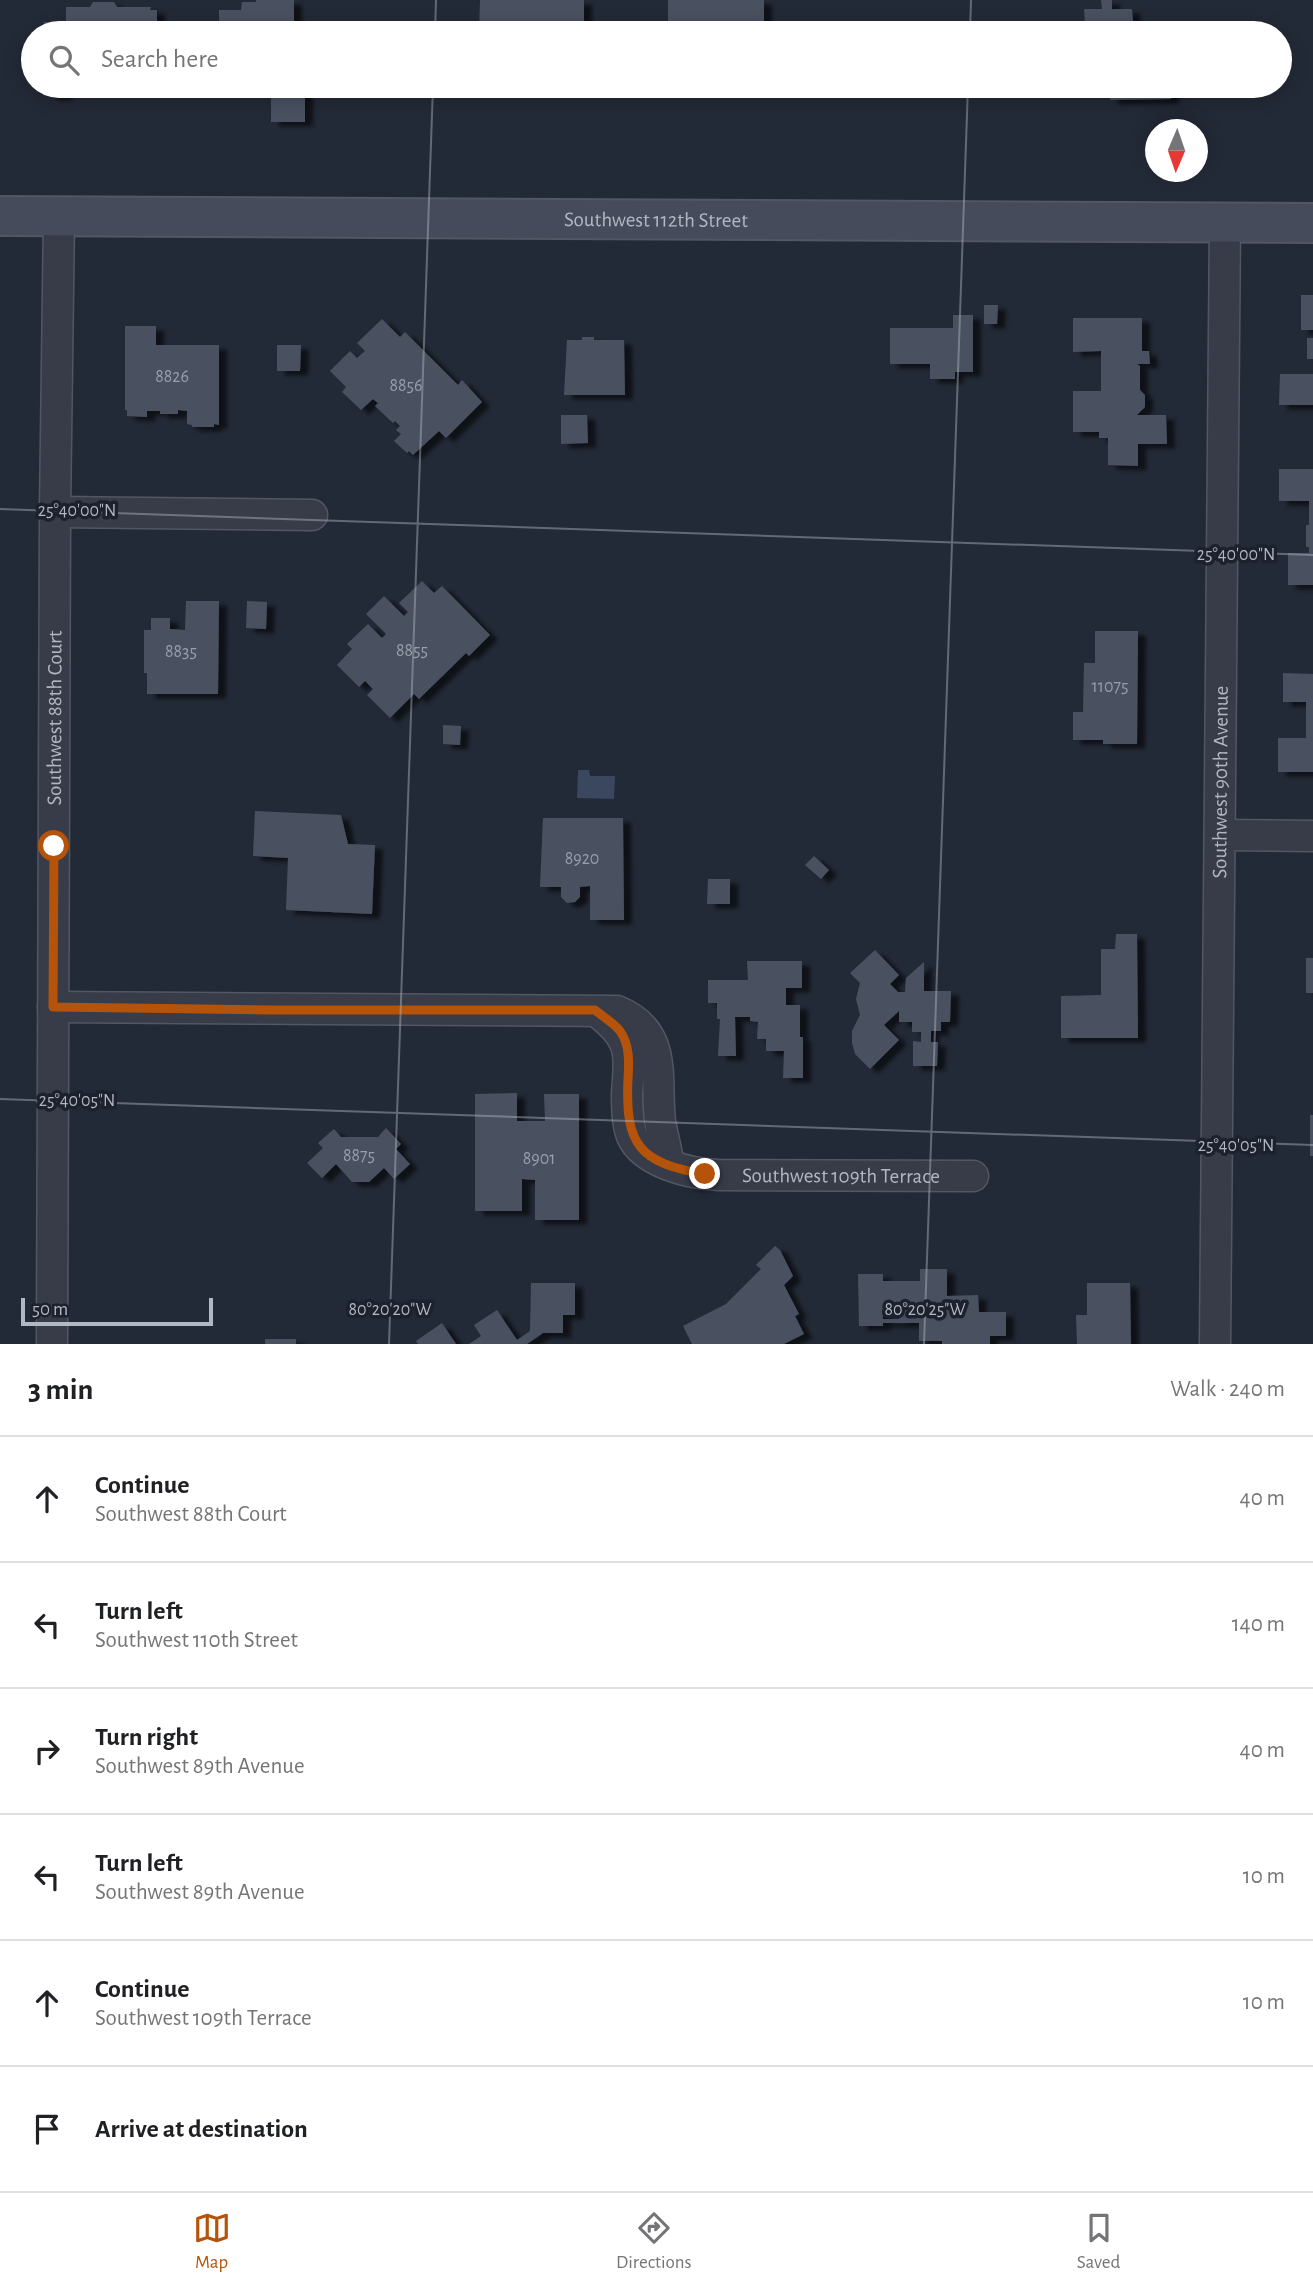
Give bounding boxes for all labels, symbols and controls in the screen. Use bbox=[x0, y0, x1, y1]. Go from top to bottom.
search box bbox=[21, 21, 1292, 98]
icon: search bbox=[45, 41, 83, 79]
text: Search here bbox=[101, 46, 219, 72]
north arrow bbox=[1145, 119, 1208, 182]
street label: Southwest 112th Street bbox=[564, 209, 748, 230]
house number: 8826 bbox=[155, 368, 189, 386]
house number: 8856 bbox=[389, 377, 423, 395]
text: 25°40'00"N bbox=[38, 502, 116, 520]
text: 25°40'00"N bbox=[1197, 546, 1275, 564]
street label: Southwest 88th Court bbox=[43, 630, 65, 806]
house number: 8855 bbox=[396, 642, 428, 660]
house number: 8835 bbox=[165, 643, 197, 661]
house number: 11075 bbox=[1092, 678, 1128, 696]
street label: Southwest 90th Avenue bbox=[1209, 686, 1231, 878]
route start bbox=[38, 830, 69, 861]
house number: 8920 bbox=[565, 850, 599, 868]
text: 25°40'05"N bbox=[39, 1092, 115, 1110]
text: 25°40'05"N bbox=[1198, 1137, 1274, 1155]
house number: 8875 bbox=[343, 1147, 375, 1165]
house number: 8901 bbox=[523, 1150, 555, 1168]
route end bbox=[689, 1158, 720, 1189]
street label: Southwest 109th Terrace bbox=[742, 1165, 940, 1186]
scale bar bbox=[21, 1295, 214, 1327]
text: 50 m bbox=[32, 1300, 68, 1319]
text: 80°20'20"W bbox=[348, 1301, 432, 1319]
text: 80°20'25"W bbox=[884, 1301, 966, 1319]
text: 3 min bbox=[28, 1375, 93, 1405]
text: Walk · 240 m bbox=[1170, 1378, 1285, 1401]
text: Continue bbox=[95, 1472, 190, 1498]
icon: ahead bbox=[28, 1480, 66, 1518]
text: 40 m bbox=[1240, 1487, 1285, 1510]
text: Southwest 88th Court bbox=[95, 1503, 287, 1526]
text: Turn left bbox=[95, 1598, 183, 1624]
icon: left bbox=[28, 1606, 66, 1644]
text: 140 m bbox=[1232, 1613, 1285, 1636]
text: Southwest 110th Street bbox=[95, 1629, 298, 1652]
text: Turn right bbox=[95, 1724, 198, 1750]
icon: right bbox=[28, 1732, 66, 1770]
text: 40 m bbox=[1240, 1739, 1285, 1762]
text: Southwest 89th Avenue bbox=[95, 1755, 305, 1778]
text: Turn left bbox=[95, 1850, 183, 1876]
icon: left bbox=[28, 1858, 66, 1896]
text: 10 m bbox=[1243, 1865, 1285, 1888]
text: Southwest 89th Avenue bbox=[95, 1881, 305, 1904]
text: Continue bbox=[95, 1976, 190, 2002]
icon: ahead bbox=[28, 1984, 66, 2022]
text: 10 m bbox=[1243, 1991, 1285, 2014]
text: Southwest 109th Terrace bbox=[95, 2007, 312, 2030]
icon: arrive bbox=[28, 2110, 66, 2148]
text: Arrive at destination bbox=[95, 2116, 308, 2142]
tab: Map bbox=[193, 2209, 231, 2274]
tab: Directions bbox=[616, 2209, 692, 2274]
tab: Saved bbox=[1077, 2209, 1120, 2274]

